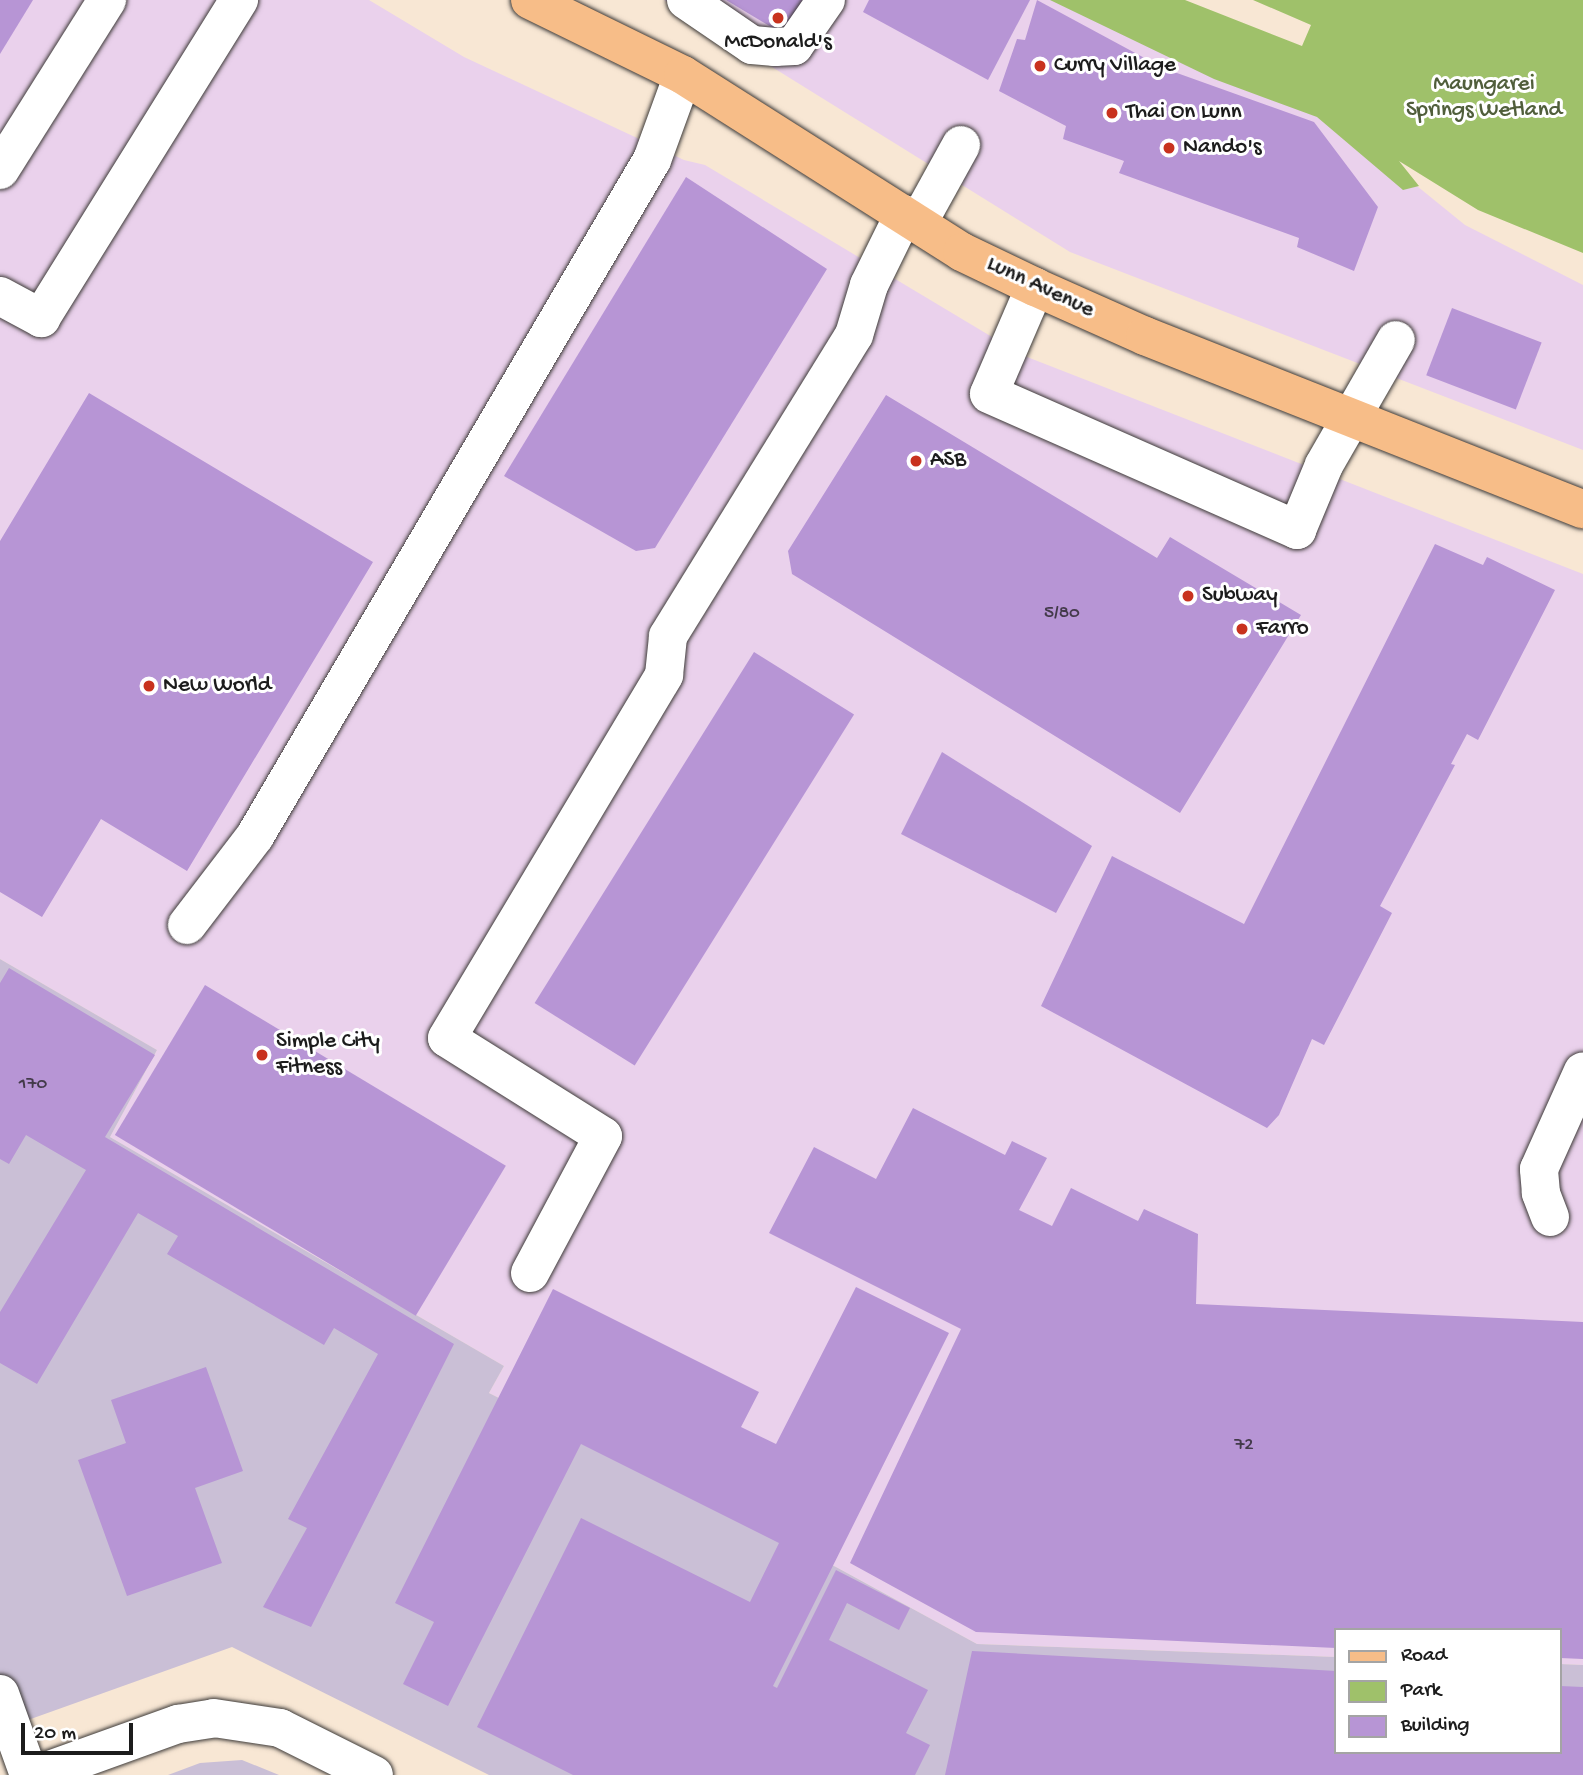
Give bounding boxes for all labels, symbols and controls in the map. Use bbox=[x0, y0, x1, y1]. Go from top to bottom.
marker: McDonald's bbox=[770, 10, 786, 26]
place label: McDonald's bbox=[724, 29, 832, 57]
place label: Curry Village bbox=[1054, 52, 1176, 80]
marker: Curry Village bbox=[1032, 58, 1048, 74]
park label: Maungarei Springs Wetland bbox=[1406, 71, 1562, 125]
place label: Thai On Lunn bbox=[1126, 99, 1242, 127]
marker: Thai On Lunn bbox=[1104, 105, 1120, 121]
place label: Nando's bbox=[1183, 134, 1261, 162]
marker: Nando's bbox=[1161, 140, 1177, 156]
street label: Lunn Avenue bbox=[982, 251, 1098, 325]
place label: ASB bbox=[930, 447, 966, 475]
marker: ASB bbox=[908, 453, 924, 469]
place label: Subway bbox=[1202, 582, 1278, 610]
marker: Subway bbox=[1180, 588, 1196, 604]
house number: 5/80 bbox=[1044, 603, 1080, 625]
place label: Farro bbox=[1256, 615, 1309, 643]
marker: Farro bbox=[1234, 621, 1250, 637]
place label: New World bbox=[163, 672, 271, 700]
marker: New World bbox=[141, 678, 157, 694]
place label: Simple City Fitness bbox=[276, 1028, 380, 1082]
marker: Simple City Fitness bbox=[254, 1047, 270, 1063]
house number: 170 bbox=[19, 1074, 47, 1096]
house number: 72 bbox=[1234, 1435, 1254, 1457]
legend bbox=[1334, 1628, 1562, 1754]
text: Road bbox=[1401, 1644, 1447, 1669]
text: Park bbox=[1401, 1679, 1441, 1704]
scale bar bbox=[24, 1708, 136, 1752]
text: Building bbox=[1401, 1714, 1470, 1739]
text: 20 m bbox=[34, 1722, 76, 1747]

